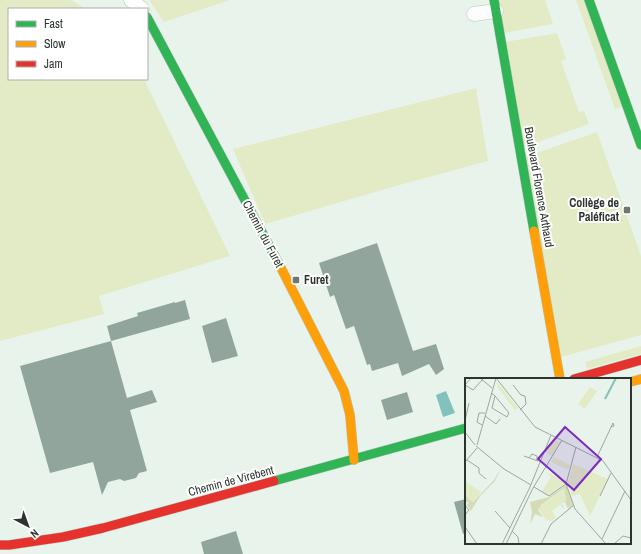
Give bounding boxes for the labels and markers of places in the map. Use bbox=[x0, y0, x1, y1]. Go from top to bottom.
place label: Collège de Paléficat bbox=[569, 195, 620, 225]
marker: Collège de Paléficat bbox=[622, 205, 632, 215]
place label: Furet bbox=[304, 272, 329, 288]
marker: Furet bbox=[291, 275, 301, 285]

